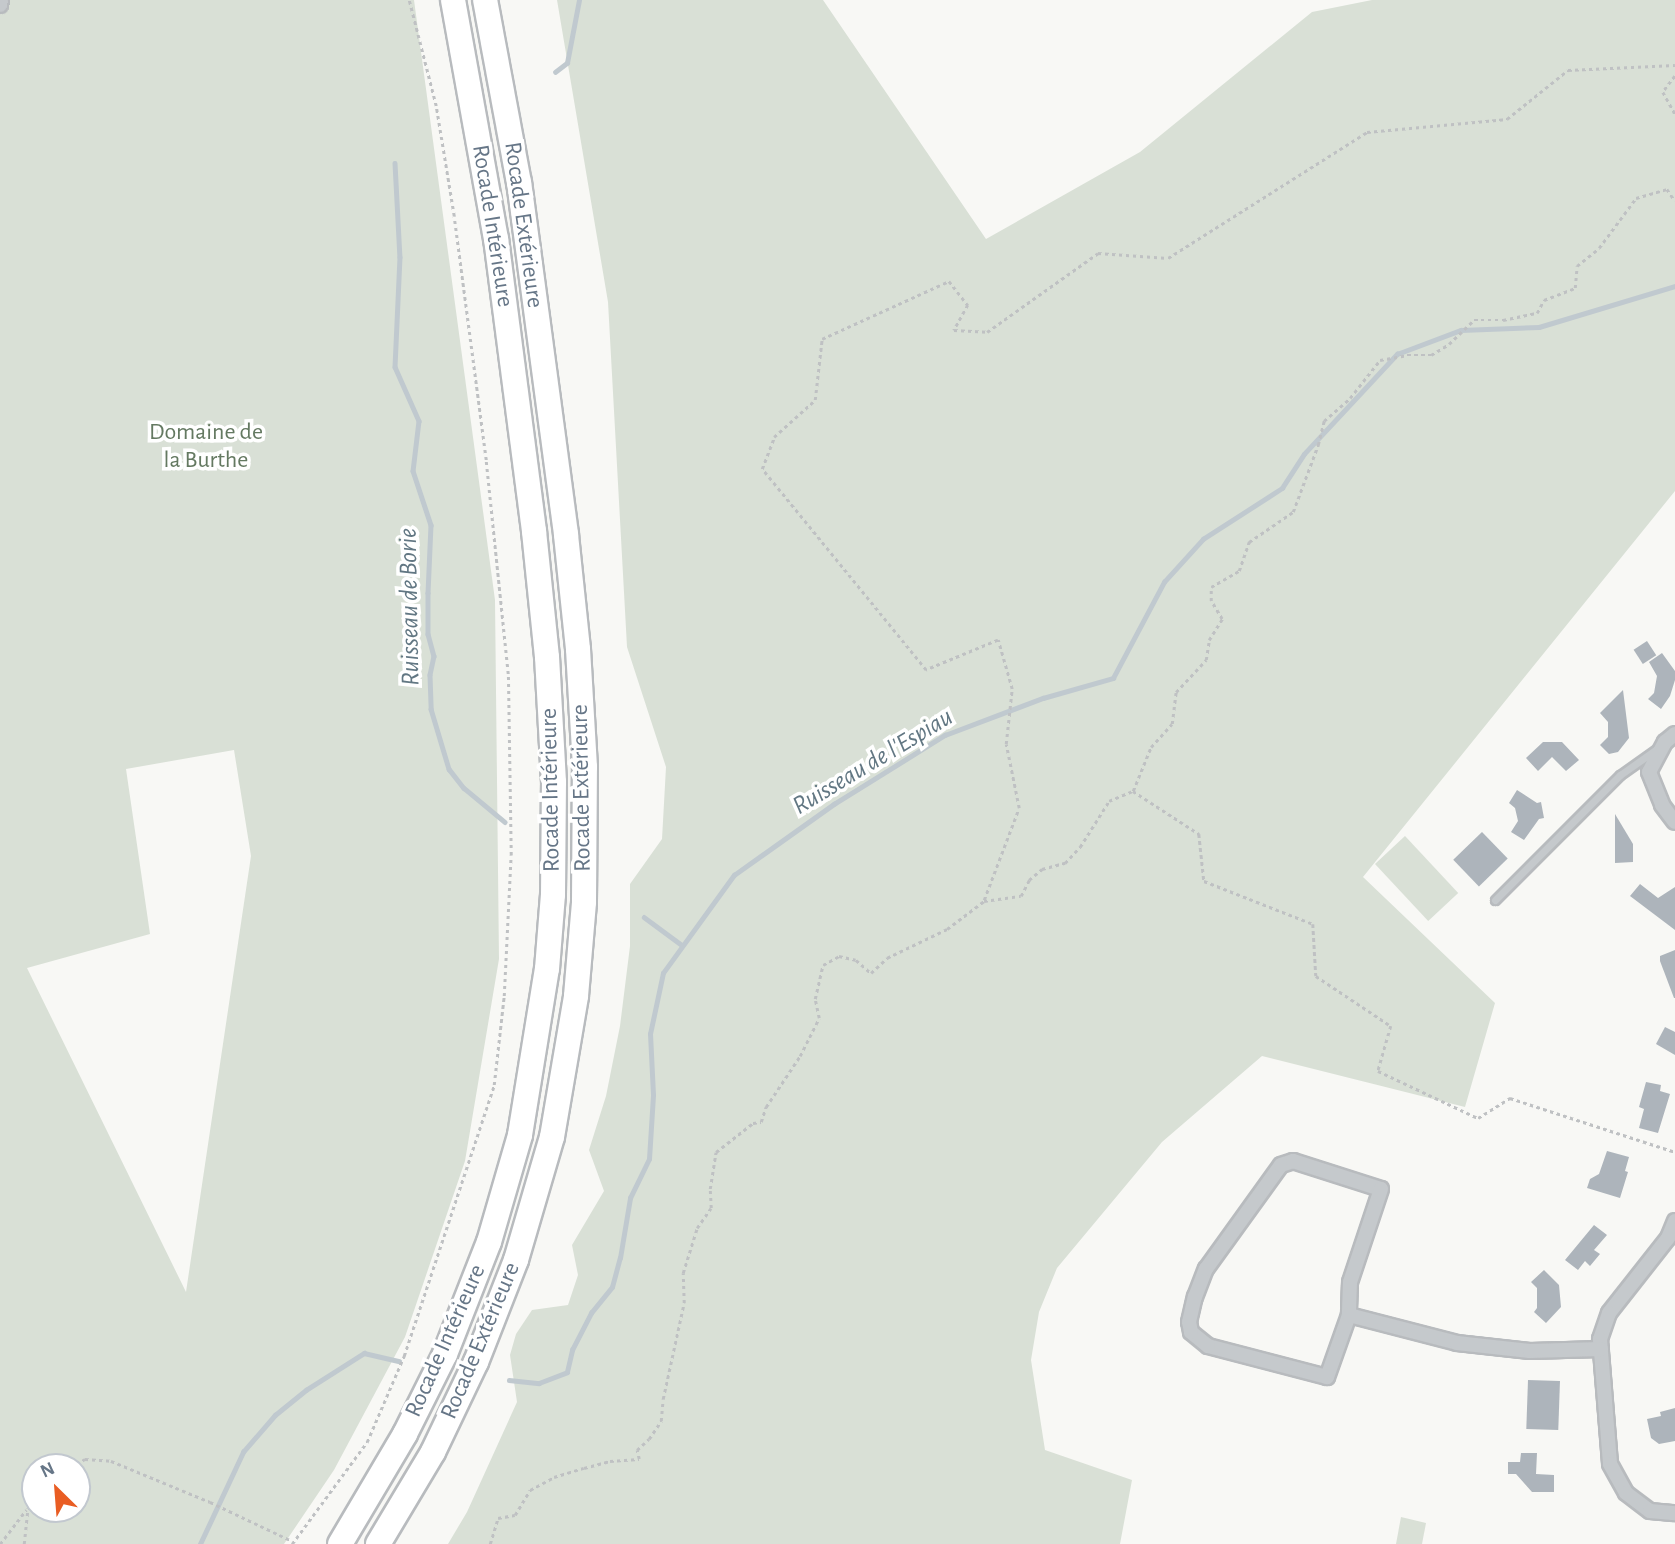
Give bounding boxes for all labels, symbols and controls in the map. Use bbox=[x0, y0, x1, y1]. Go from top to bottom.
street label: Rocade Extérieure bbox=[497, 140, 549, 310]
street label: Rocade Intérieure bbox=[465, 143, 519, 309]
park label: Domaine de la Burthe bbox=[149, 419, 263, 475]
water label: Ruisseau de Borie bbox=[393, 528, 427, 686]
water label: Ruisseau de l'Espiau bbox=[787, 702, 959, 822]
street label: Rocade Extérieure bbox=[566, 704, 598, 872]
street label: Rocade Intérieure bbox=[535, 708, 567, 872]
street label: Rocade Extérieure bbox=[435, 1258, 527, 1424]
street label: Rocade Intérieure bbox=[399, 1260, 493, 1422]
north arrow bbox=[21, 1453, 91, 1523]
text: N bbox=[38, 1459, 58, 1482]

